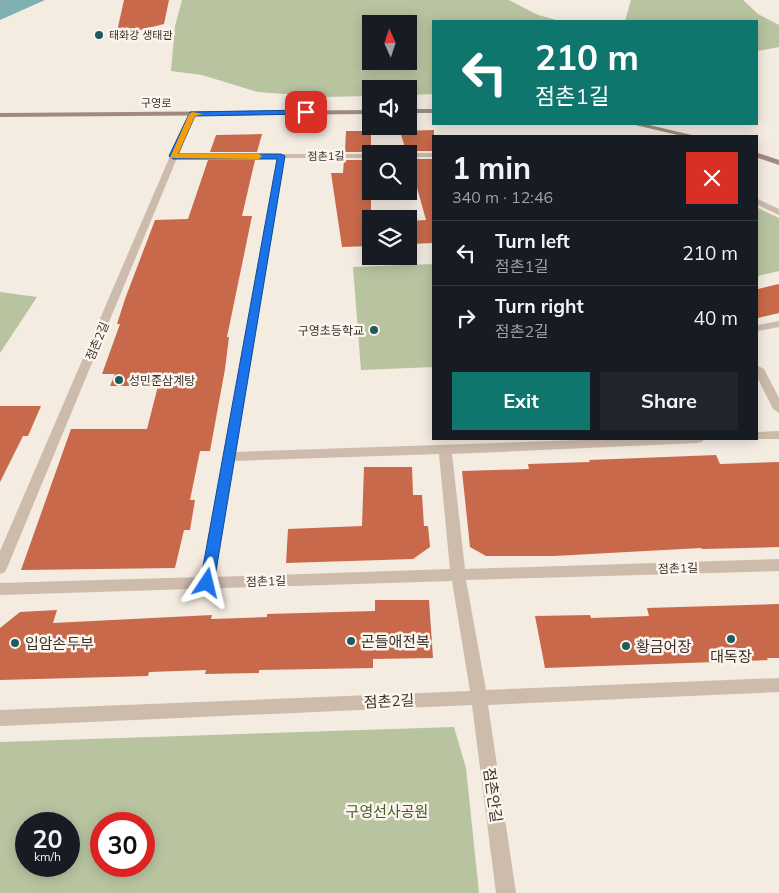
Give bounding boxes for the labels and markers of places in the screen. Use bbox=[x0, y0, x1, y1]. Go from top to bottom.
place label: 태화강 생태관 bbox=[109, 28, 173, 42]
marker: 태화강 생태관 bbox=[93, 29, 105, 41]
pin bbox=[285, 91, 327, 133]
place label: 구영초등학교 bbox=[298, 323, 364, 338]
marker: 구영초등학교 bbox=[368, 324, 380, 336]
place label: 성민준삼계탕 bbox=[129, 373, 195, 388]
marker: 성민준삼계탕 bbox=[113, 374, 125, 386]
place label: 곤들애전복 bbox=[361, 632, 430, 651]
marker: 대독장 bbox=[725, 633, 737, 645]
place label: 입암손두부 bbox=[25, 634, 94, 653]
marker: 곤들애전복 bbox=[345, 635, 357, 647]
marker: 입암손두부 bbox=[9, 637, 21, 649]
place label: 황금어장 bbox=[636, 637, 691, 656]
marker: 황금어장 bbox=[620, 640, 632, 652]
place label: 대독장 bbox=[710, 647, 752, 666]

